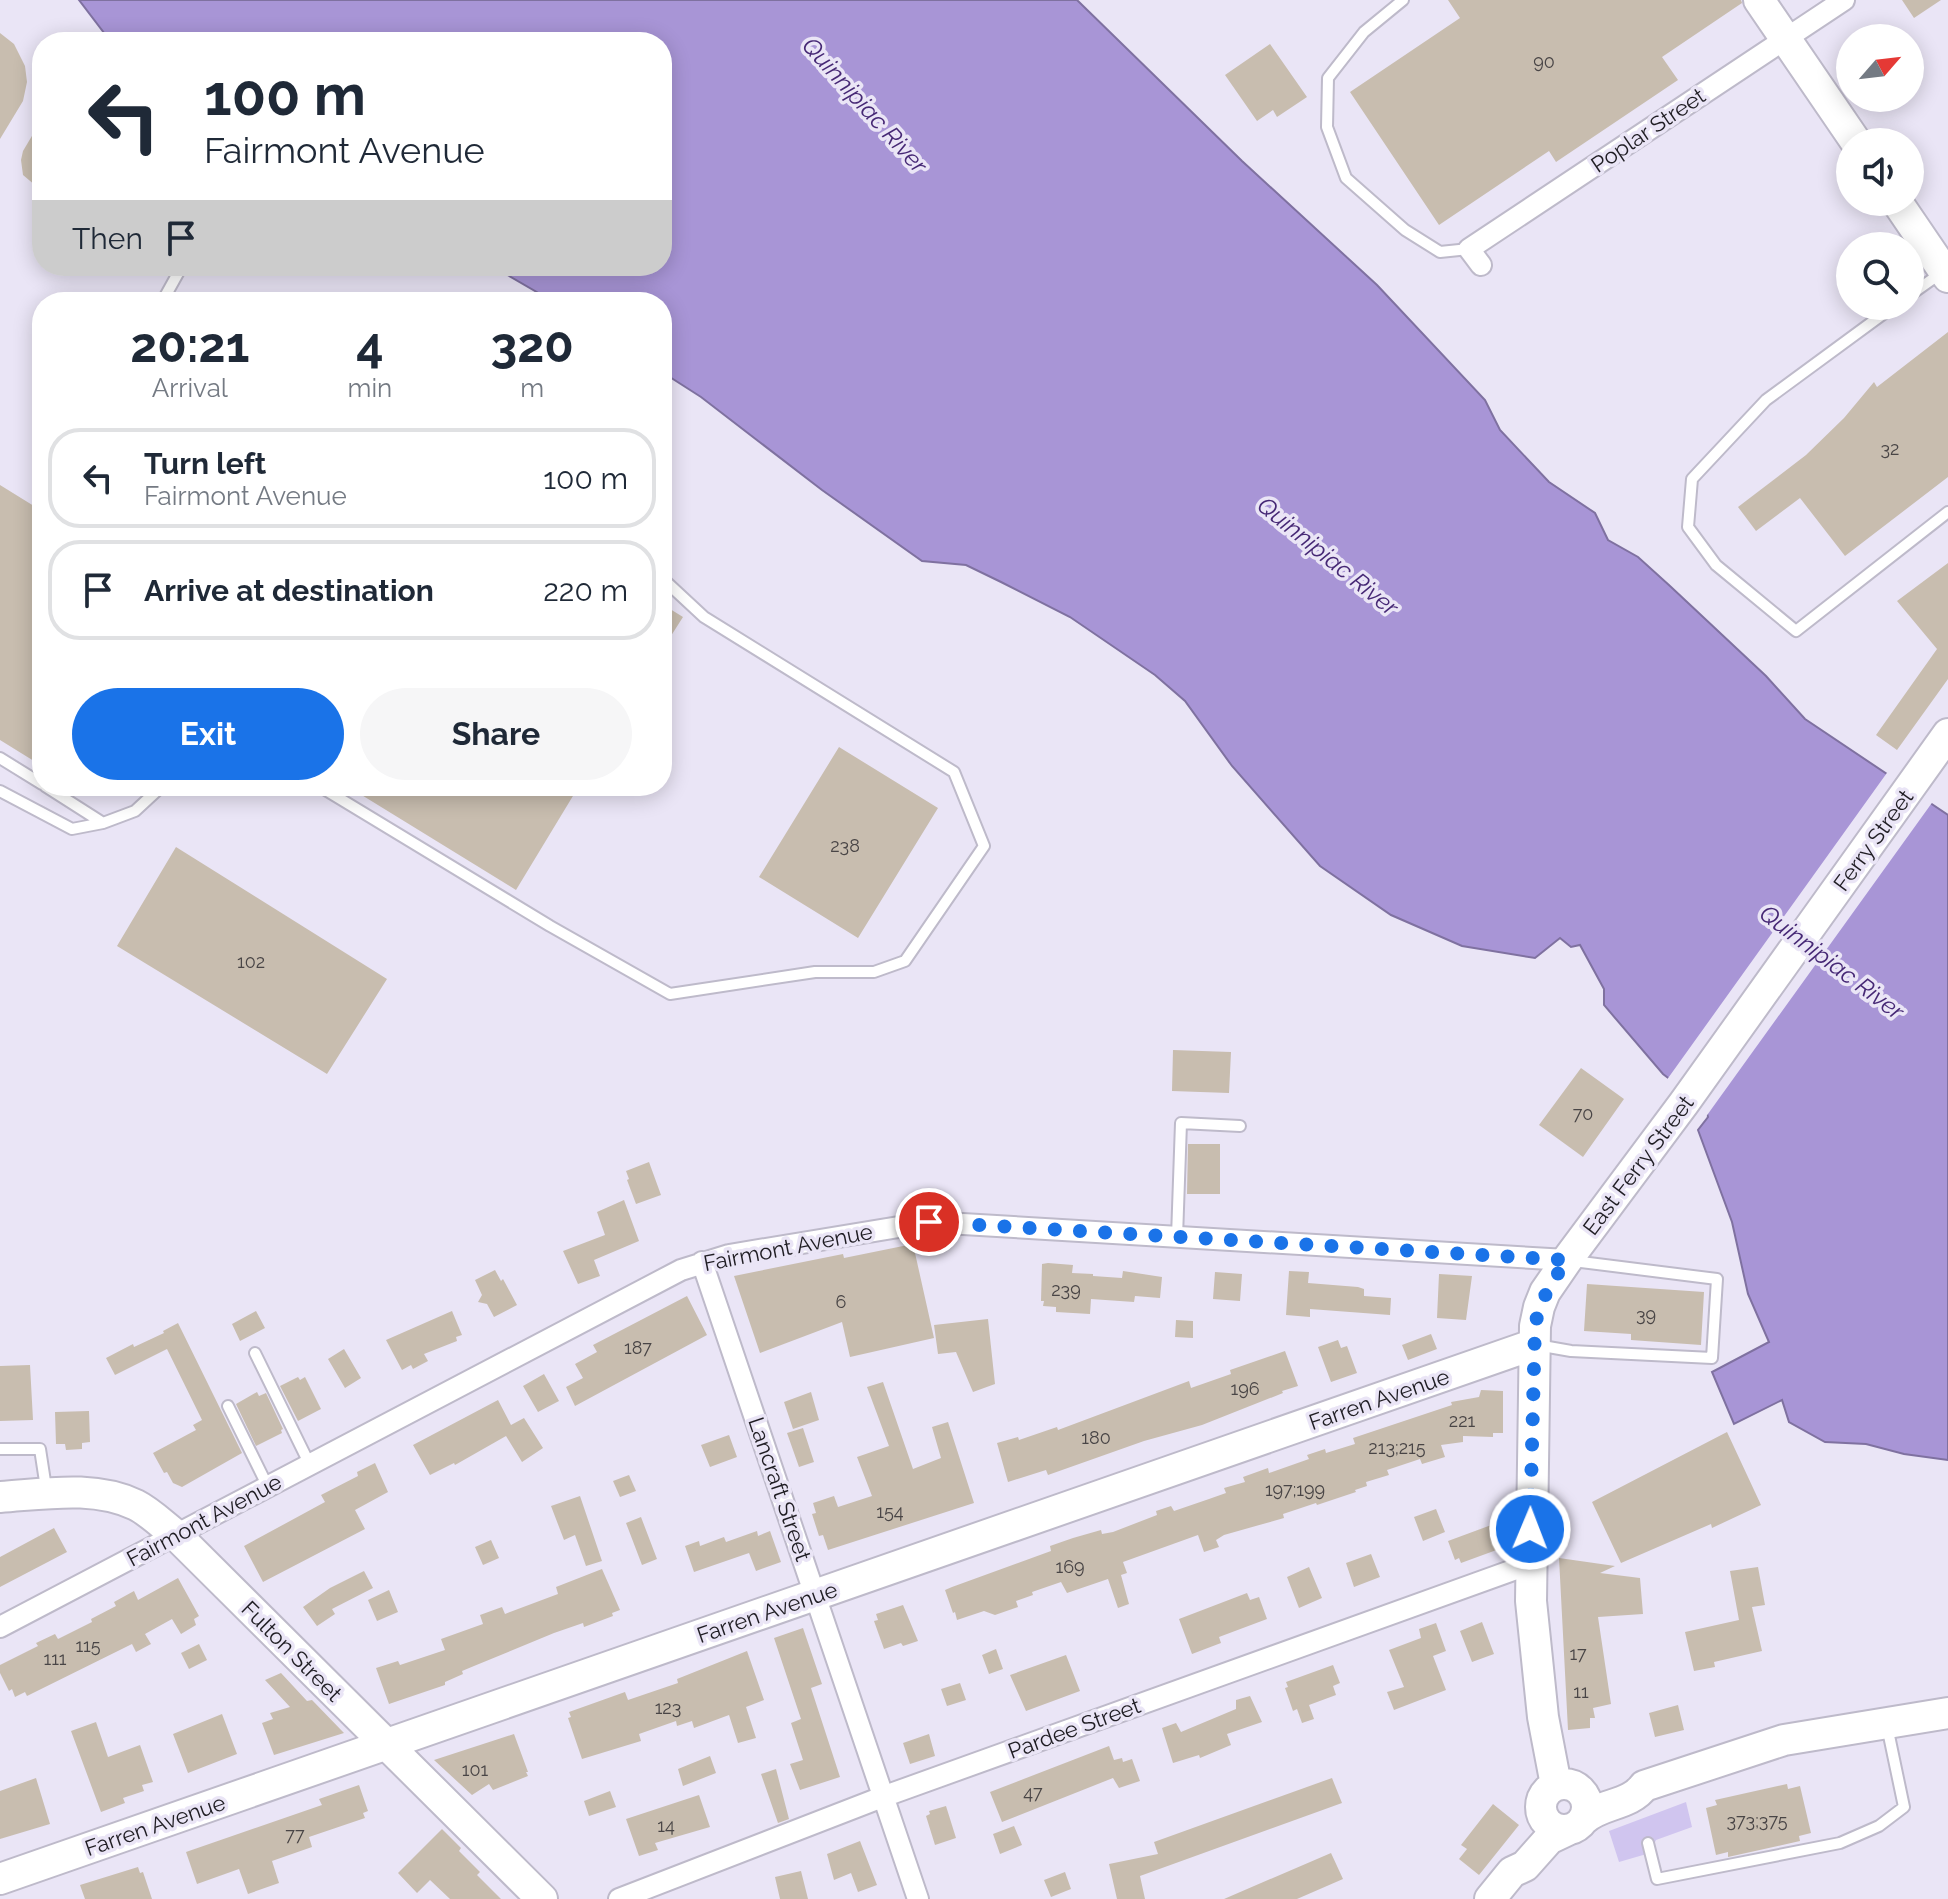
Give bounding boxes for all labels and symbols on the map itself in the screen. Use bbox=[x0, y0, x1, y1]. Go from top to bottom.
north arrow bbox=[1836, 24, 1924, 112]
water label: Quinnipiac River bbox=[796, 31, 934, 180]
house number: 90 bbox=[1533, 51, 1555, 72]
street label: Poplar Street bbox=[1586, 82, 1710, 178]
house number: 32 bbox=[1881, 438, 1900, 459]
water label: Quinnipiac River bbox=[1252, 490, 1405, 622]
street label: Ferry Street bbox=[1828, 784, 1919, 896]
house number: 238 bbox=[830, 835, 860, 856]
water label: Quinnipiac River bbox=[1754, 898, 1910, 1026]
house number: 102 bbox=[237, 951, 265, 972]
street label: East Ferry Street bbox=[1577, 1090, 1699, 1240]
house number: 70 bbox=[1573, 1103, 1593, 1124]
pin bbox=[895, 1188, 963, 1256]
street label: Fairmont Avenue bbox=[701, 1218, 875, 1276]
house number: 239 bbox=[1051, 1279, 1081, 1300]
house number: 6 bbox=[836, 1291, 847, 1312]
house number: 39 bbox=[1636, 1304, 1656, 1325]
house number: 187 bbox=[624, 1337, 652, 1358]
street label: Farren Avenue bbox=[1306, 1363, 1453, 1435]
house number: 196 bbox=[1230, 1378, 1260, 1399]
house number: 221 bbox=[1449, 1410, 1476, 1431]
street label: Lancraft Street bbox=[743, 1414, 817, 1565]
house number: 180 bbox=[1081, 1427, 1111, 1448]
house number: 213;215 bbox=[1368, 1437, 1426, 1458]
street label: Fairmont Avenue bbox=[122, 1468, 286, 1572]
house number: 197;199 bbox=[1265, 1479, 1325, 1500]
position arrow bbox=[1488, 1487, 1572, 1571]
house number: 154 bbox=[876, 1501, 904, 1522]
house number: 169 bbox=[1055, 1556, 1085, 1577]
street label: Farren Avenue bbox=[694, 1576, 841, 1648]
street label: Fulton Street bbox=[236, 1595, 348, 1707]
house number: 115 bbox=[75, 1635, 101, 1656]
house number: 17 bbox=[1569, 1643, 1587, 1664]
house number: 111 bbox=[43, 1648, 67, 1669]
house number: 11 bbox=[1573, 1681, 1589, 1702]
street label: Pardee Street bbox=[1004, 1692, 1144, 1764]
house number: 123 bbox=[655, 1697, 681, 1718]
house number: 101 bbox=[462, 1759, 489, 1780]
house number: 47 bbox=[1023, 1782, 1043, 1803]
street label: Farren Avenue bbox=[82, 1789, 229, 1861]
house number: 373;375 bbox=[1726, 1810, 1788, 1831]
house number: 14 bbox=[657, 1815, 675, 1836]
house number: 77 bbox=[285, 1824, 305, 1845]

